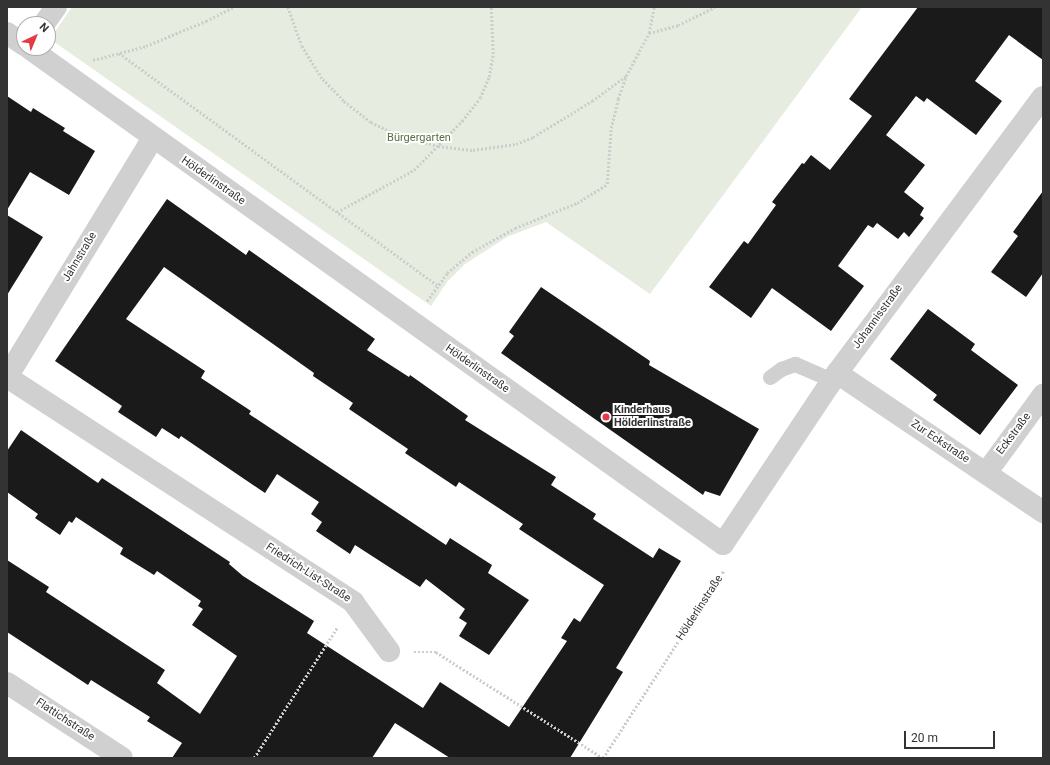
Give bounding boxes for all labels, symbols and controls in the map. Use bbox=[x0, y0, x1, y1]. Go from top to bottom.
north arrow bbox=[16, 16, 56, 56]
text: N bbox=[37, 20, 51, 35]
park label: Bürgergarten bbox=[387, 131, 451, 145]
street label: Hölderlinstraße bbox=[178, 154, 248, 208]
street label: Jahnstraße bbox=[60, 230, 100, 284]
street label: Johannisstraße bbox=[850, 282, 906, 352]
street label: Hölderlinstraße bbox=[442, 342, 512, 396]
place label: Kinderhaus Hölderlinstraße bbox=[614, 404, 691, 430]
street label: Eckstraße bbox=[994, 411, 1034, 457]
marker: Kinderhaus Hölderlinstraße bbox=[601, 412, 611, 422]
street label: Zur Eckstraße bbox=[908, 418, 972, 466]
street label: Friedrich-List-Straße bbox=[263, 541, 353, 605]
street label: Hölderlinstraße bbox=[674, 573, 726, 643]
street label: Flattichstraße bbox=[33, 696, 97, 744]
scale bar bbox=[906, 723, 997, 749]
text: 20 m bbox=[911, 731, 938, 745]

